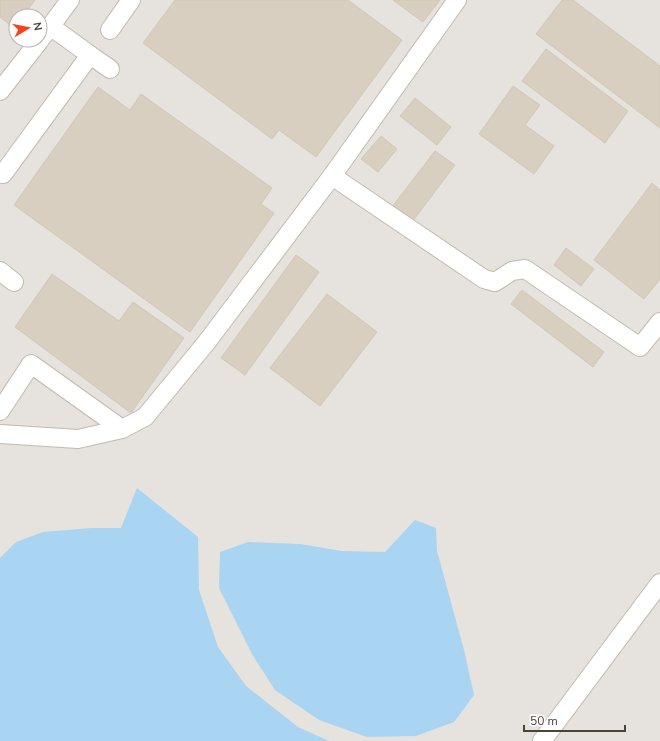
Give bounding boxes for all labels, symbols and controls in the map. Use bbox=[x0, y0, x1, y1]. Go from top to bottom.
north arrow bbox=[8, 8, 48, 48]
text: N bbox=[29, 21, 45, 32]
scale bar bbox=[524, 707, 625, 733]
text: 50 m bbox=[530, 713, 558, 729]

